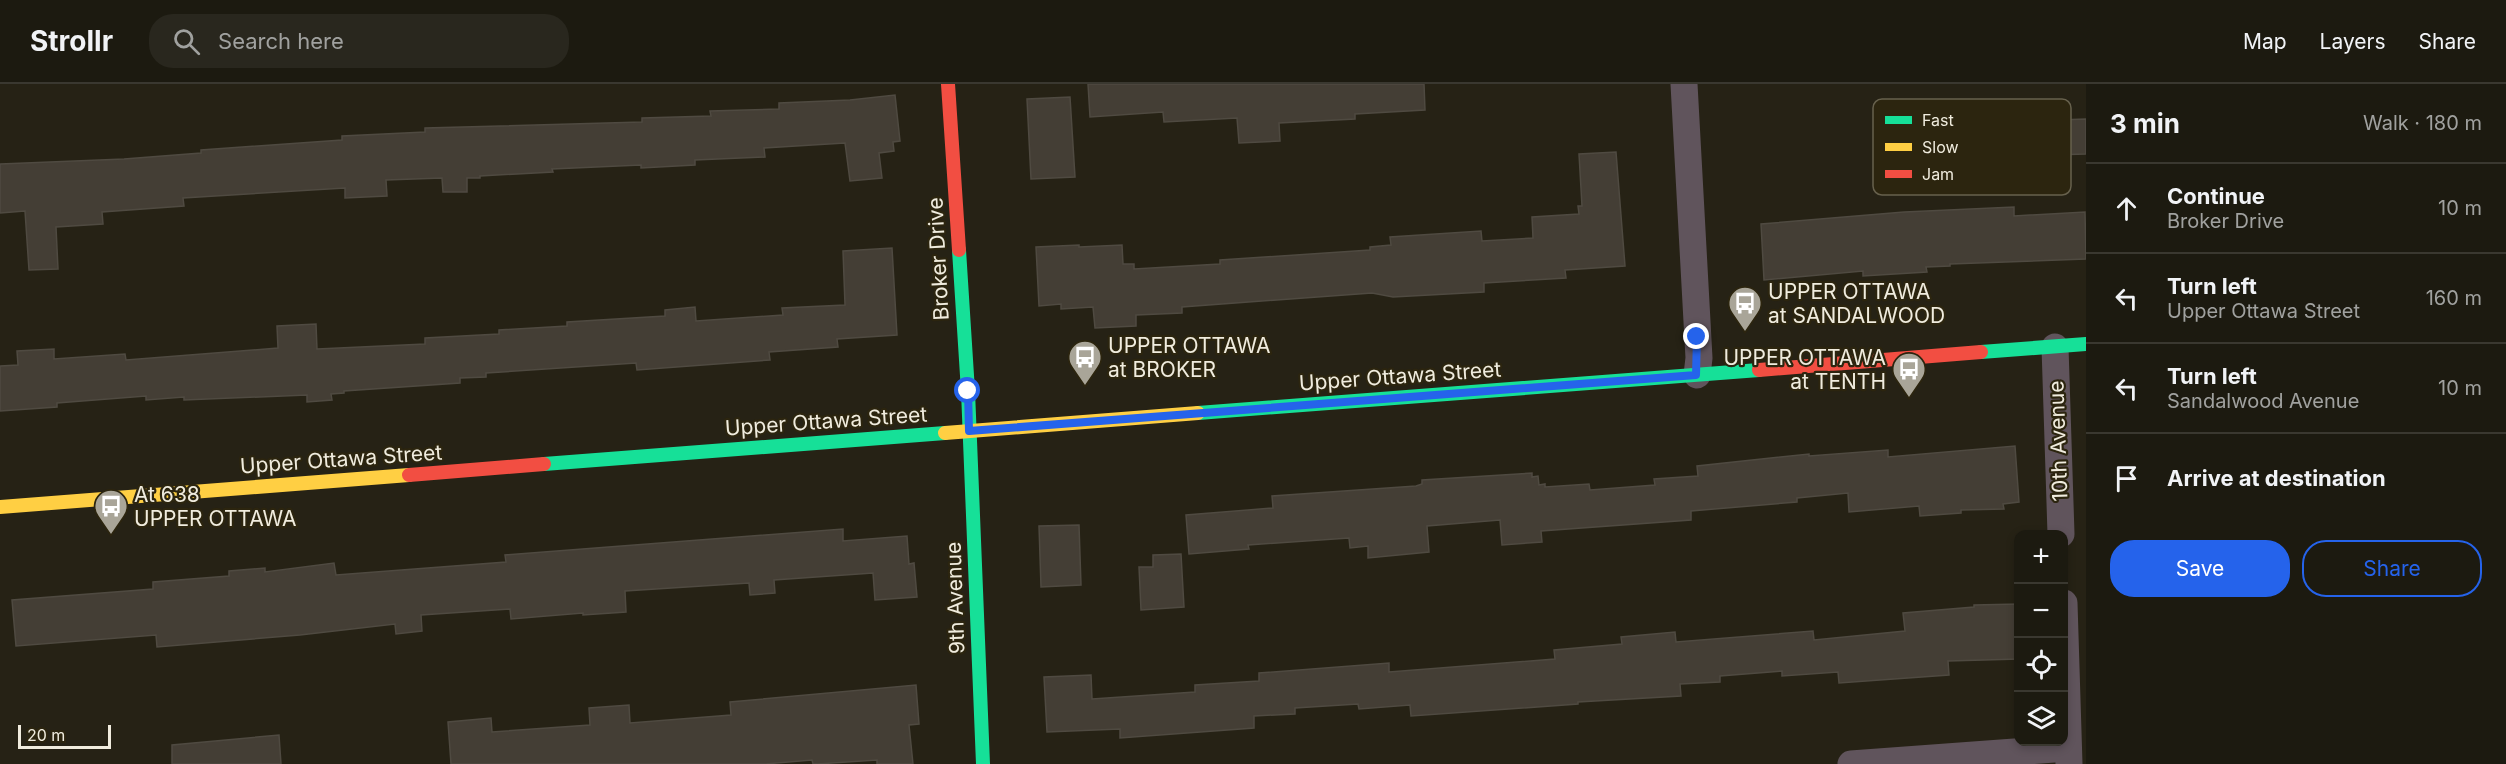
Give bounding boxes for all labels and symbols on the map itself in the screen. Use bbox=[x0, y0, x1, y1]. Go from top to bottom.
legend bbox=[1873, 99, 2071, 195]
text: Fast bbox=[1922, 110, 1954, 130]
text: Slow bbox=[1922, 137, 1959, 157]
text: Jam bbox=[1922, 164, 1954, 184]
street label: Broker Drive bbox=[922, 197, 954, 321]
place label: UPPER OTTAWA at SANDALWOOD bbox=[1768, 279, 1945, 328]
bus stop icon: UPPER OTTAWA at SANDALWOOD bbox=[1727, 285, 1763, 332]
route end bbox=[1683, 323, 1709, 349]
place label: UPPER OTTAWA at BROKER bbox=[1108, 333, 1271, 382]
bus stop icon: UPPER OTTAWA at BROKER bbox=[1067, 339, 1103, 386]
place label: UPPER OTTAWA at TENTH bbox=[1723, 345, 1886, 394]
bus stop icon: UPPER OTTAWA at TENTH bbox=[1891, 351, 1927, 398]
street label: Upper Ottawa Street bbox=[1298, 356, 1502, 396]
route start bbox=[954, 377, 980, 403]
street label: 10th Avenue bbox=[2043, 380, 2073, 502]
street label: Upper Ottawa Street bbox=[724, 401, 928, 441]
street label: Upper Ottawa Street bbox=[239, 439, 443, 479]
place label: At 638 UPPER OTTAWA bbox=[134, 482, 297, 531]
bus stop icon: At 638 UPPER OTTAWA bbox=[93, 488, 129, 535]
street label: 9th Avenue bbox=[941, 541, 969, 655]
scale bar bbox=[18, 722, 111, 750]

